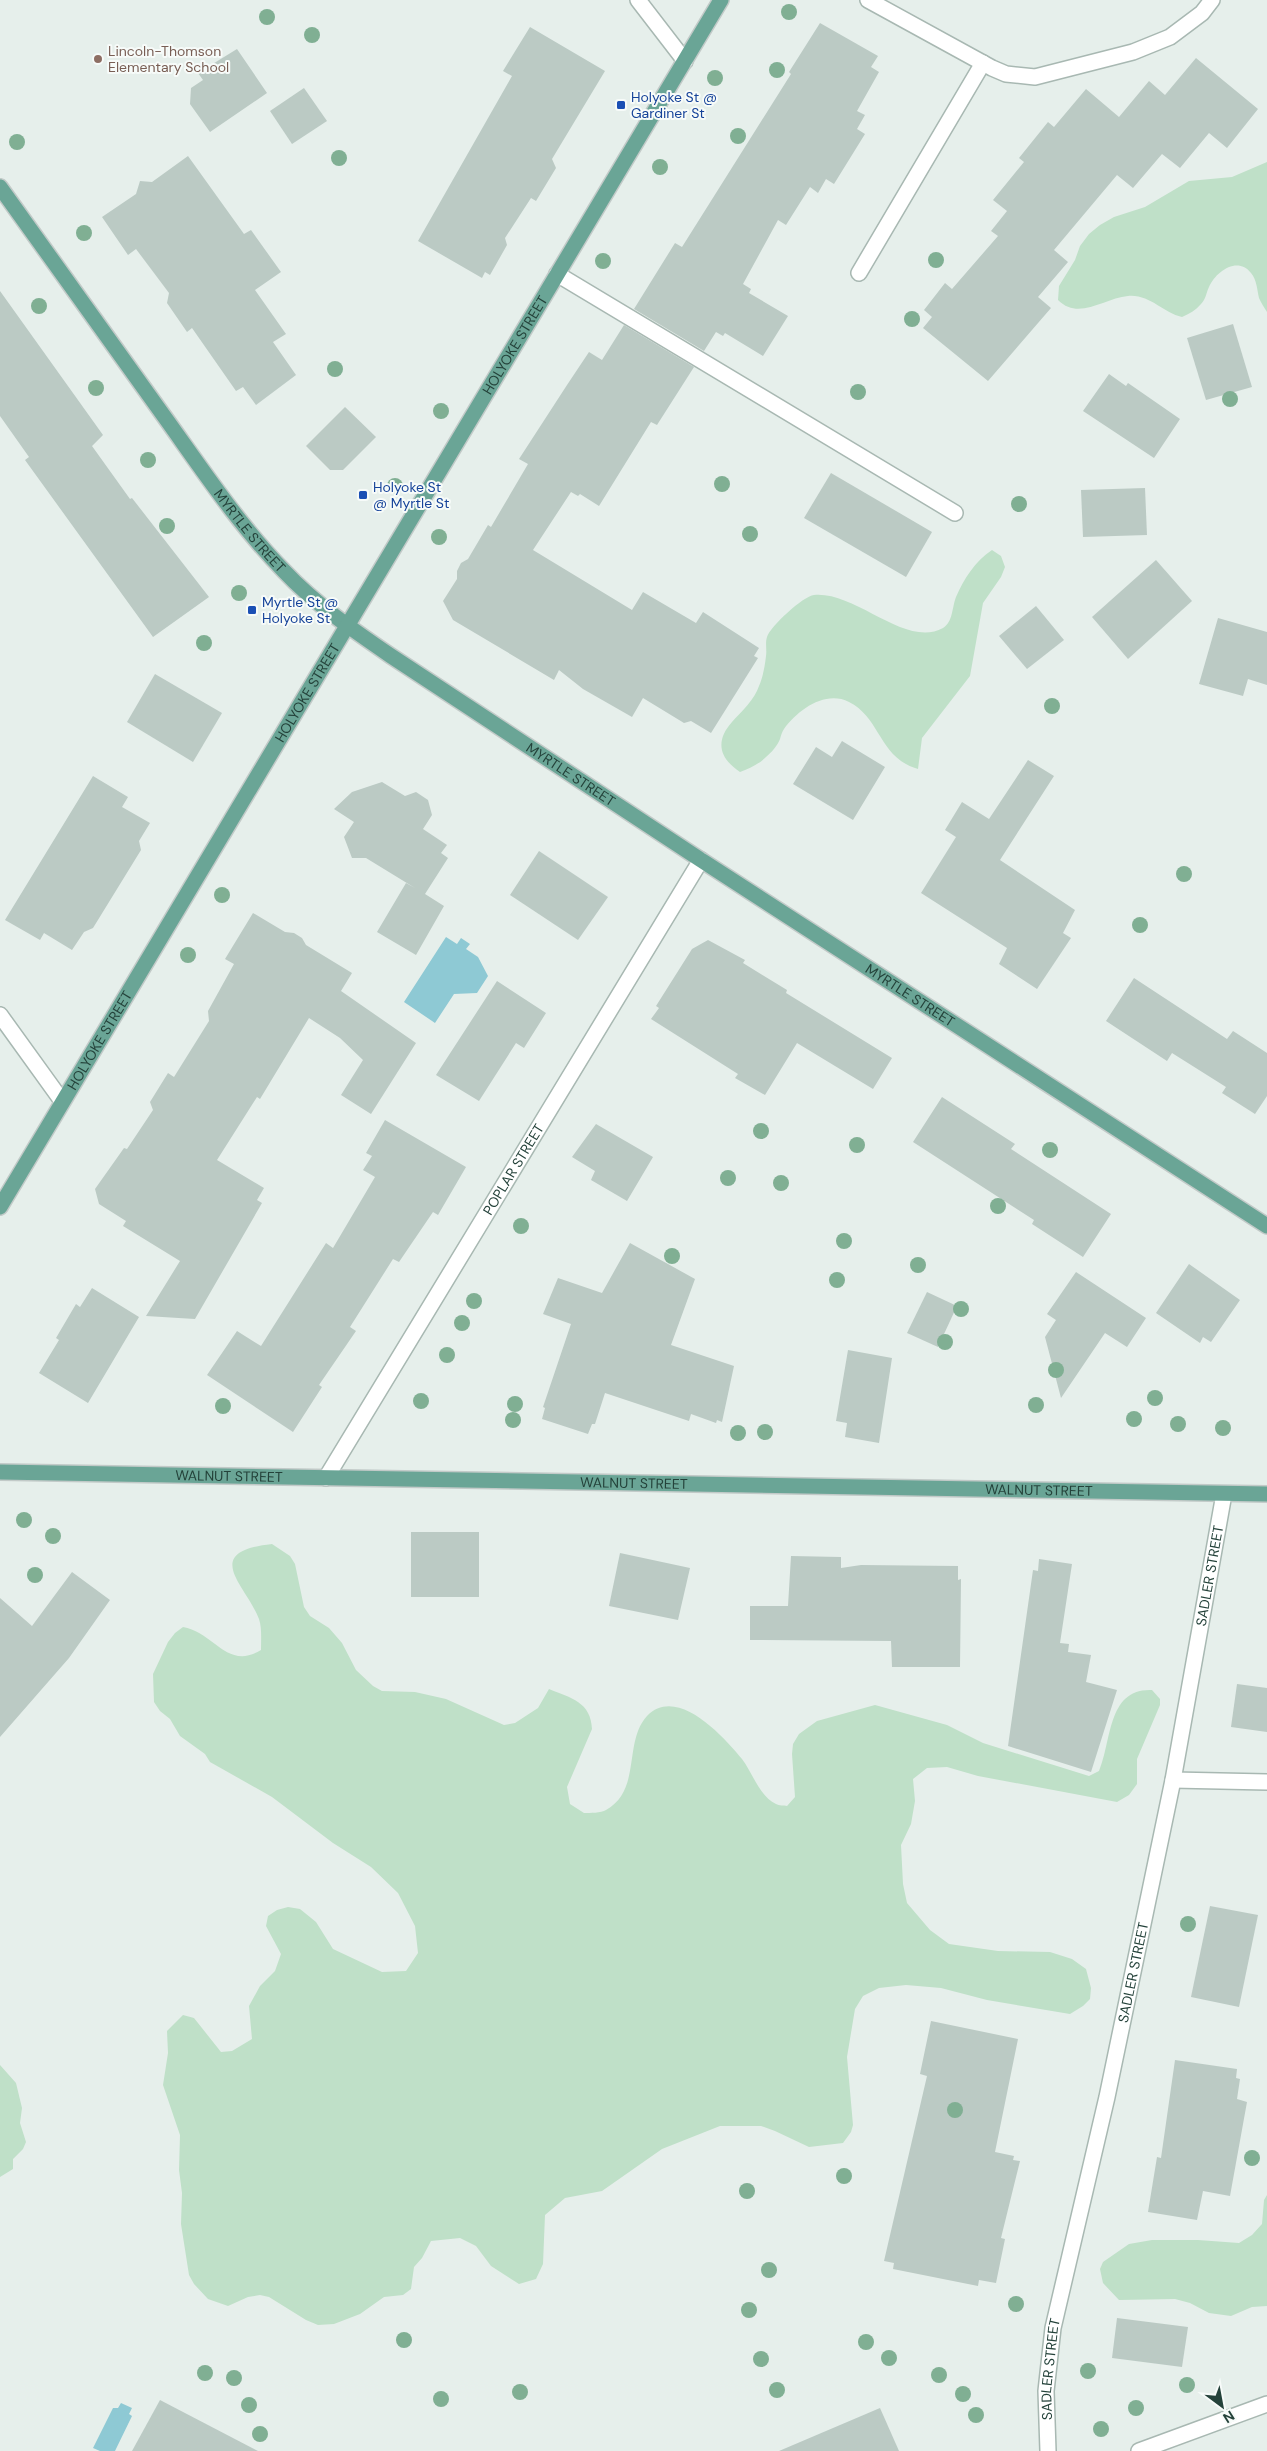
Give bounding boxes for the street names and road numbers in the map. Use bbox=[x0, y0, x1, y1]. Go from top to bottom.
street label: HOLYOKE STREET bbox=[478, 292, 551, 398]
street label: MYRTLE STREET bbox=[210, 485, 290, 576]
street label: HOLYOKE STREET bbox=[271, 640, 344, 746]
street label: MYRTLE STREET bbox=[523, 738, 619, 810]
street label: MYRTLE STREET bbox=[862, 960, 958, 1031]
street label: HOLYOKE STREET bbox=[63, 988, 136, 1093]
street label: POPLAR STREET bbox=[479, 1120, 548, 1218]
street label: WALNUT STREET bbox=[175, 1466, 283, 1486]
street label: WALNUT STREET bbox=[580, 1473, 688, 1493]
street label: WALNUT STREET bbox=[985, 1480, 1093, 1500]
street label: SADLER STREET bbox=[1192, 1524, 1227, 1628]
street label: SADLER STREET bbox=[1114, 1920, 1152, 2024]
street label: SADLER STREET bbox=[1037, 2316, 1064, 2420]

